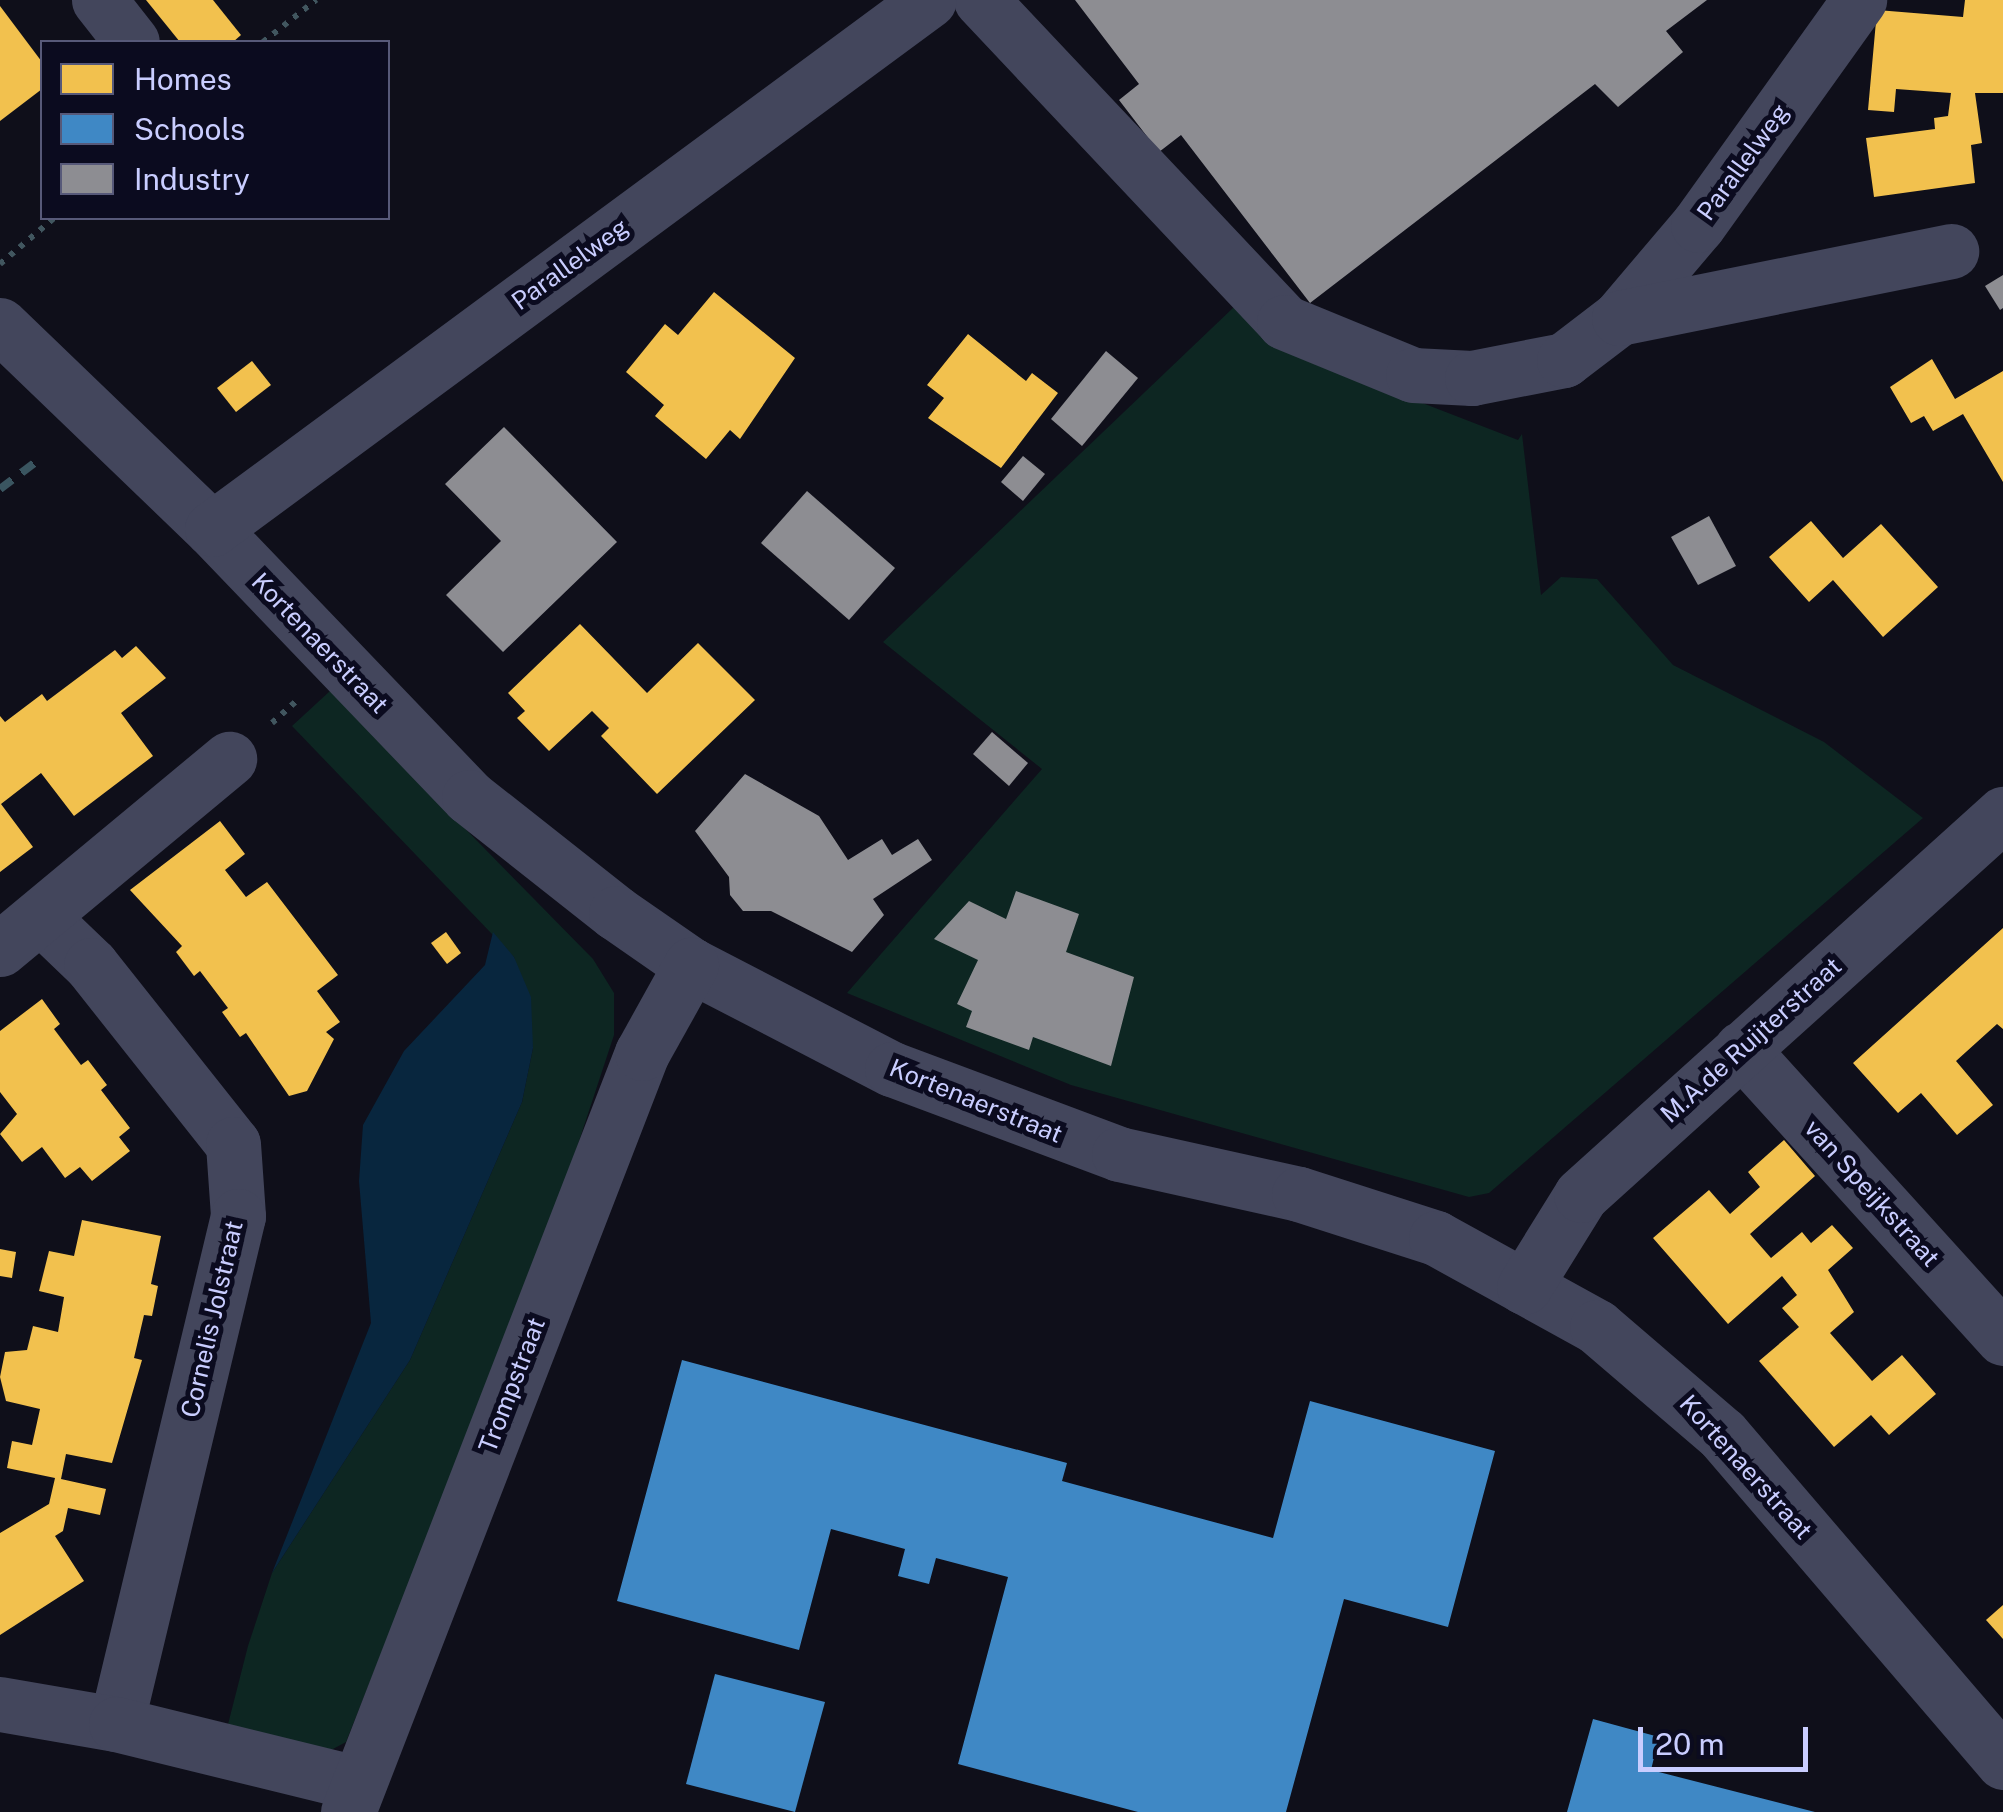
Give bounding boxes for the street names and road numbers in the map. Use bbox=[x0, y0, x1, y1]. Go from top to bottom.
street label: Parallelweg bbox=[1691, 98, 1795, 226]
street label: Parallelweg bbox=[506, 212, 634, 316]
street label: Kortenaerstraat bbox=[245, 567, 395, 719]
street label: M.A.de Ruijterstraat bbox=[1654, 951, 1848, 1129]
street label: Kortenaerstraat bbox=[885, 1053, 1067, 1149]
street label: van Speijkstraat bbox=[1798, 1113, 1946, 1273]
street label: Cornelis Jolstraat bbox=[175, 1218, 249, 1420]
street label: Trompstraat bbox=[472, 1313, 552, 1457]
street label: Kortenaerstraat bbox=[1673, 1389, 1819, 1545]

